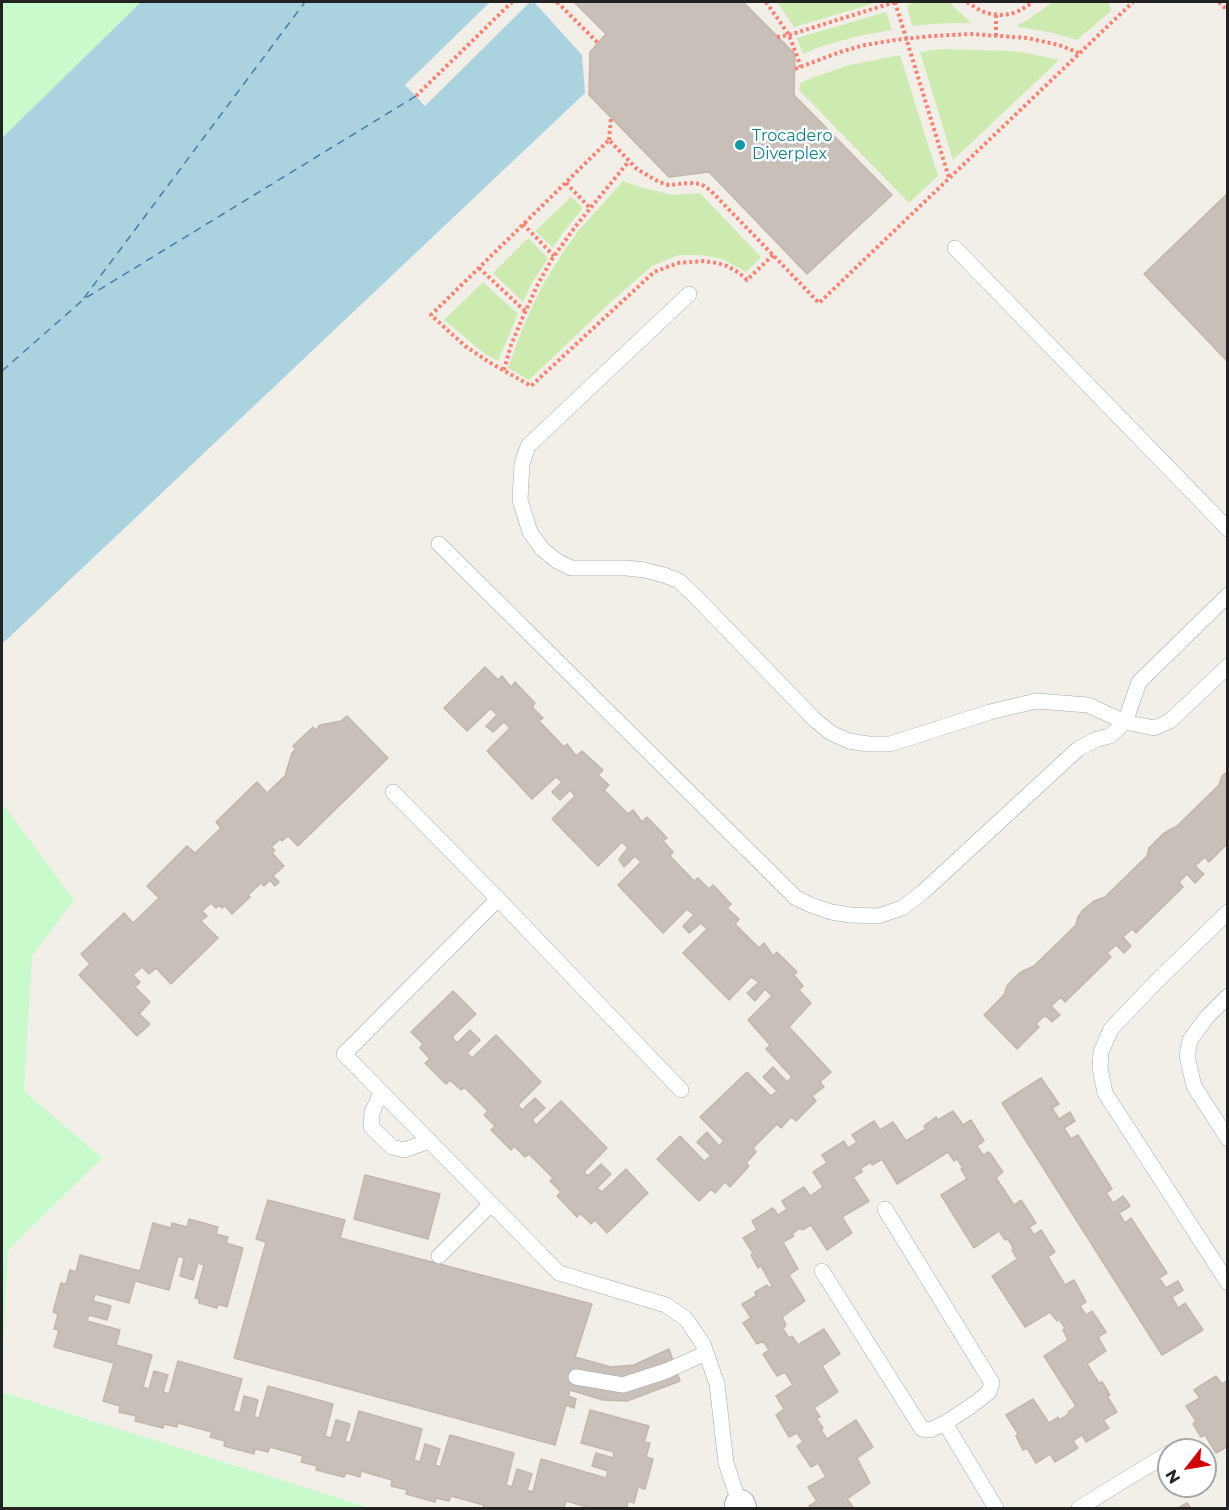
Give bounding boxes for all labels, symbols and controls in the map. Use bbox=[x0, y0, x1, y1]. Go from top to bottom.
place label: Trocadero Diverplex bbox=[752, 126, 832, 164]
marker: Trocadero Diverplex bbox=[733, 138, 747, 152]
north arrow bbox=[1157, 1438, 1217, 1498]
text: N bbox=[1161, 1466, 1184, 1487]

